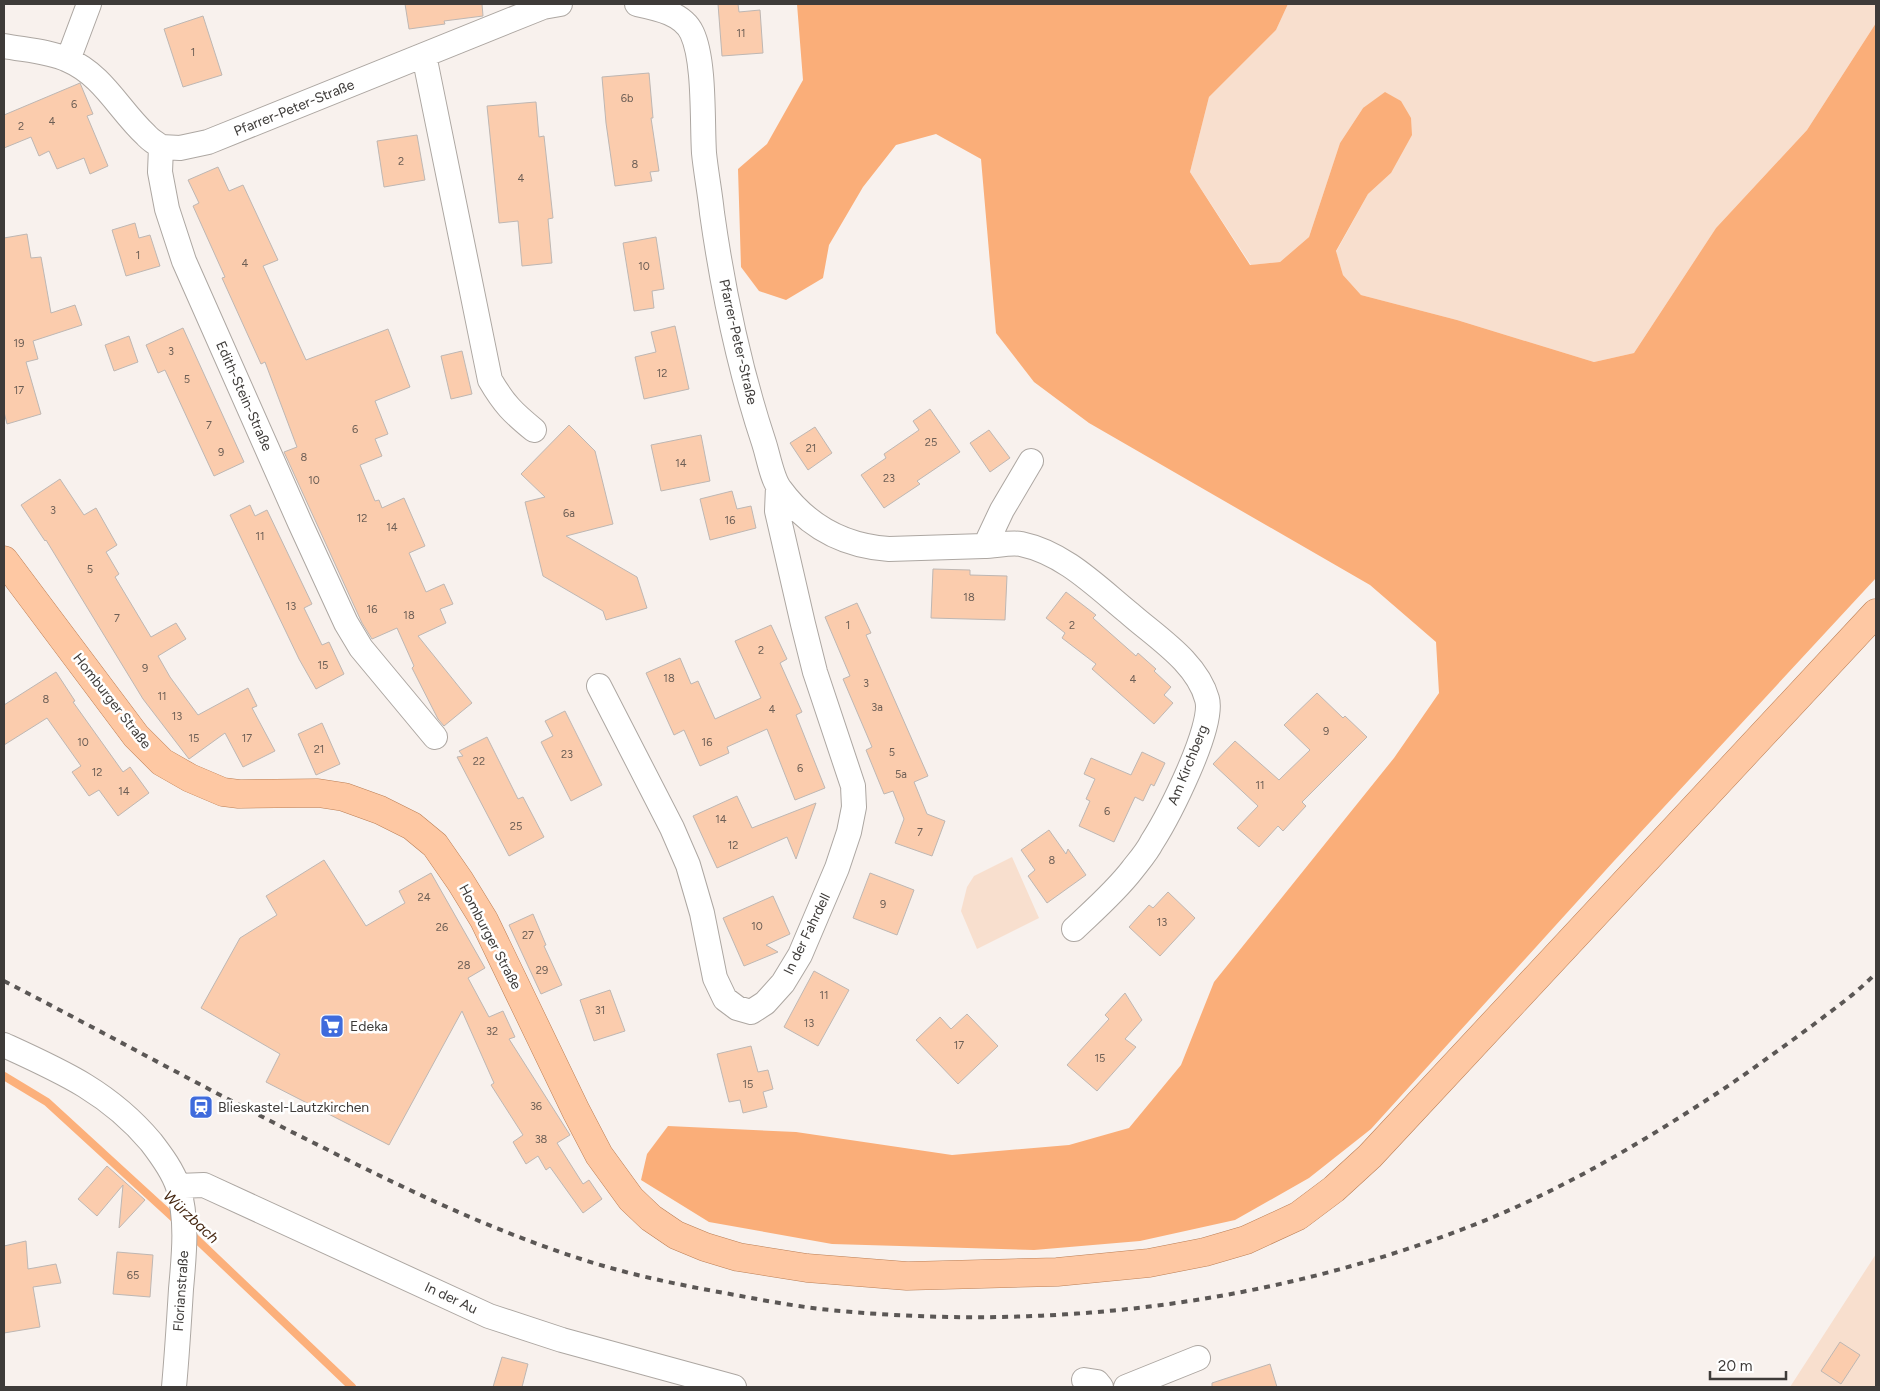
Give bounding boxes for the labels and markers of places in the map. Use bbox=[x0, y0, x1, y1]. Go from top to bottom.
supermarket icon: Edeka bbox=[319, 1013, 345, 1039]
place label: Edeka bbox=[350, 1018, 388, 1035]
station icon: Blieskastel-Lautzkirchen bbox=[188, 1094, 214, 1120]
place label: Blieskastel-Lautzkirchen bbox=[218, 1099, 369, 1116]

